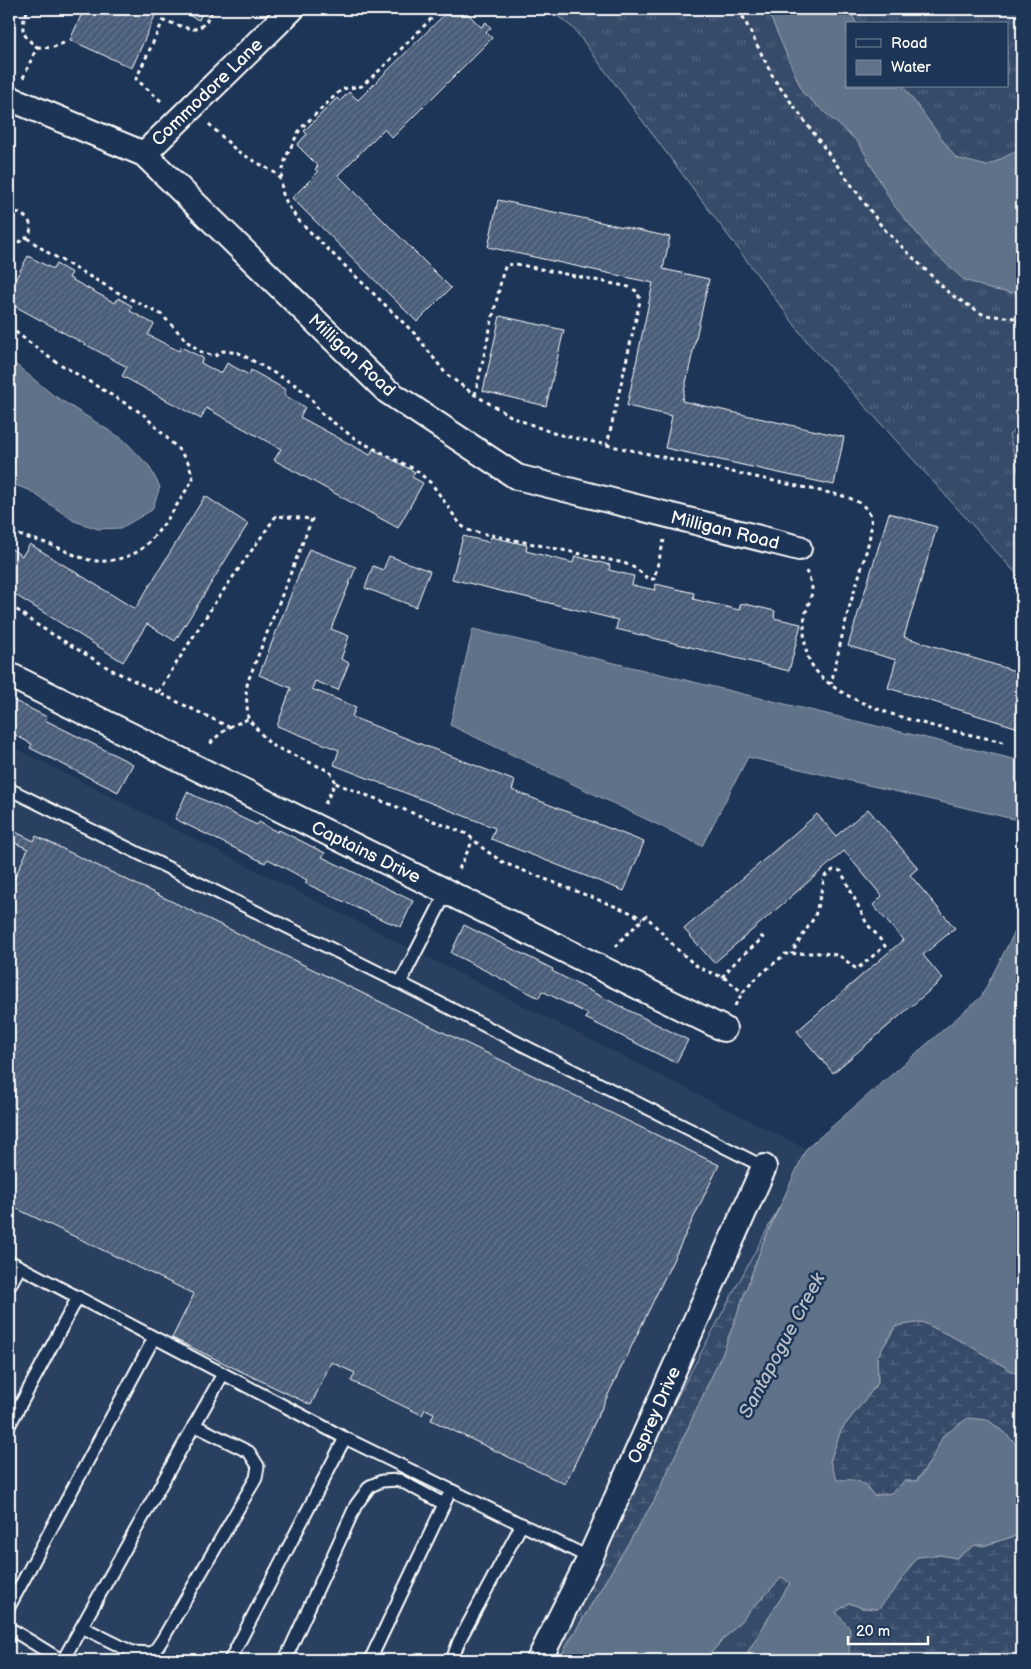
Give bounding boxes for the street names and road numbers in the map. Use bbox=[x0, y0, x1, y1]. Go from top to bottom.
street label: Commodore Lane bbox=[148, 34, 267, 151]
street label: Milligan Road bbox=[304, 310, 399, 401]
street label: Milligan Road bbox=[668, 507, 781, 554]
street label: Captains Drive bbox=[308, 817, 424, 888]
street label: Osprey Drive bbox=[624, 1363, 685, 1467]

